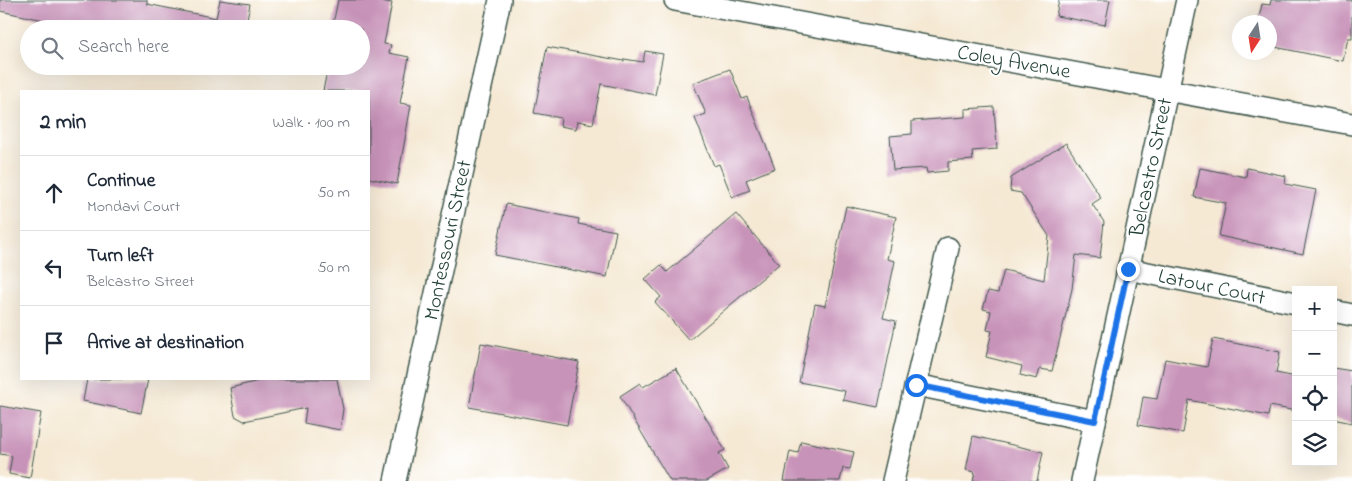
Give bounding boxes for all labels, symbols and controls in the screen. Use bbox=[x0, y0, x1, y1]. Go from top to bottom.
north arrow bbox=[1232, 15, 1277, 60]
search box bbox=[20, 20, 370, 75]
icon: search bbox=[38, 34, 66, 62]
text: Search here bbox=[78, 34, 169, 61]
street label: Coley Avenue bbox=[954, 38, 1073, 90]
street label: Belcastro Street bbox=[1122, 95, 1181, 241]
text: 2 min bbox=[40, 108, 86, 138]
text: Walk · 100 m bbox=[273, 111, 350, 135]
street label: Montessouri Street bbox=[417, 157, 481, 323]
text: Continue bbox=[87, 168, 155, 195]
icon: ahead bbox=[40, 179, 68, 207]
text: 50 m bbox=[318, 181, 350, 205]
text: Mondavi Court bbox=[87, 195, 180, 219]
text: Turn left bbox=[87, 243, 154, 270]
icon: left bbox=[40, 254, 68, 282]
text: 50 m bbox=[318, 256, 350, 280]
route end bbox=[1117, 258, 1140, 281]
street label: Latour Court bbox=[1155, 262, 1268, 314]
text: Belcastro Street bbox=[87, 270, 195, 294]
map controls bbox=[1292, 286, 1337, 466]
button: + bbox=[1292, 286, 1337, 331]
icon: arrive bbox=[40, 329, 68, 357]
text: Arrive at destination bbox=[87, 330, 244, 357]
button: − bbox=[1292, 331, 1337, 376]
route start bbox=[905, 374, 928, 397]
button: locate bbox=[1292, 376, 1337, 421]
button: layers bbox=[1292, 421, 1337, 466]

